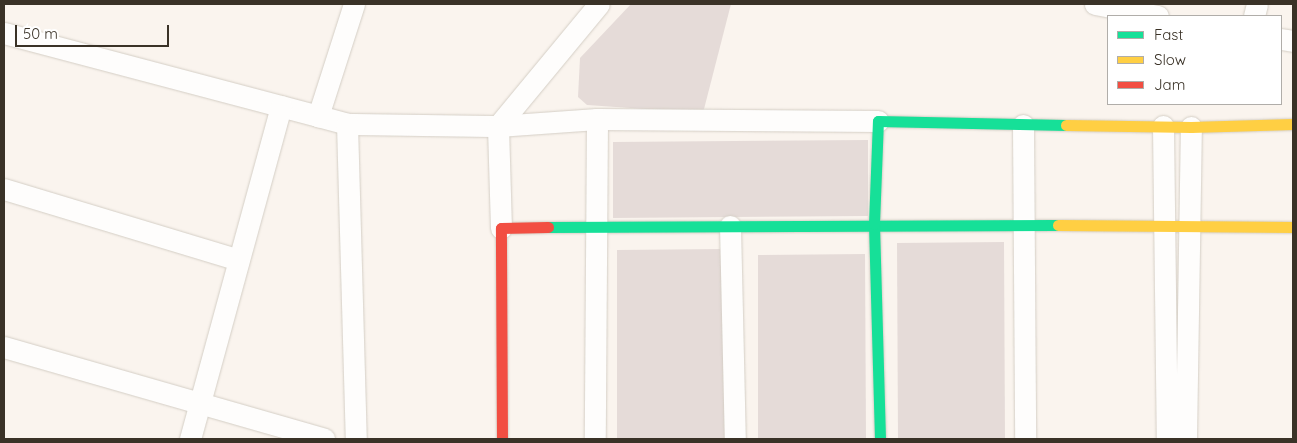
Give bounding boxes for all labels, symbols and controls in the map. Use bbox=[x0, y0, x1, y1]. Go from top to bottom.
scale bar bbox=[18, 15, 171, 47]
legend bbox=[1107, 15, 1282, 105]
text: 50 m bbox=[23, 24, 58, 43]
text: Fast bbox=[1154, 25, 1183, 44]
text: Slow bbox=[1154, 50, 1186, 69]
text: Jam bbox=[1154, 75, 1185, 94]

